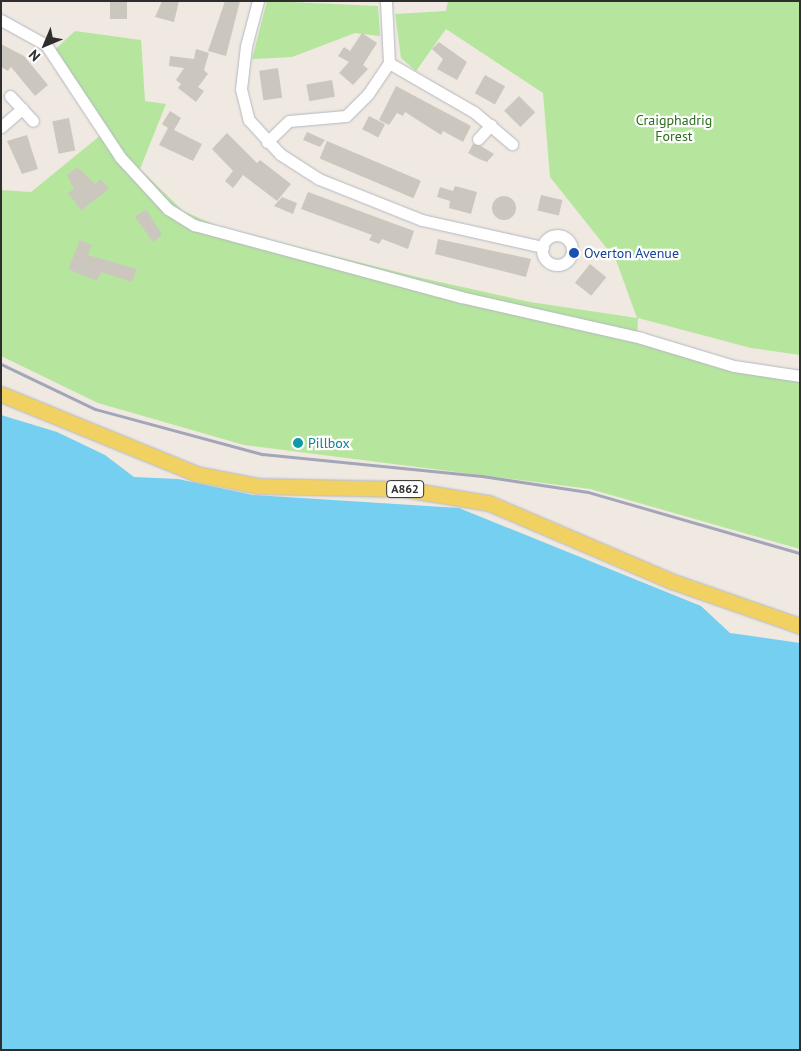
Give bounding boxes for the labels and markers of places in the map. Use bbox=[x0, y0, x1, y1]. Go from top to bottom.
place label: Overton Avenue bbox=[584, 245, 679, 261]
marker: Overton Avenue bbox=[568, 247, 580, 259]
place label: Pillbox bbox=[308, 435, 350, 451]
marker: Pillbox bbox=[292, 437, 304, 449]

